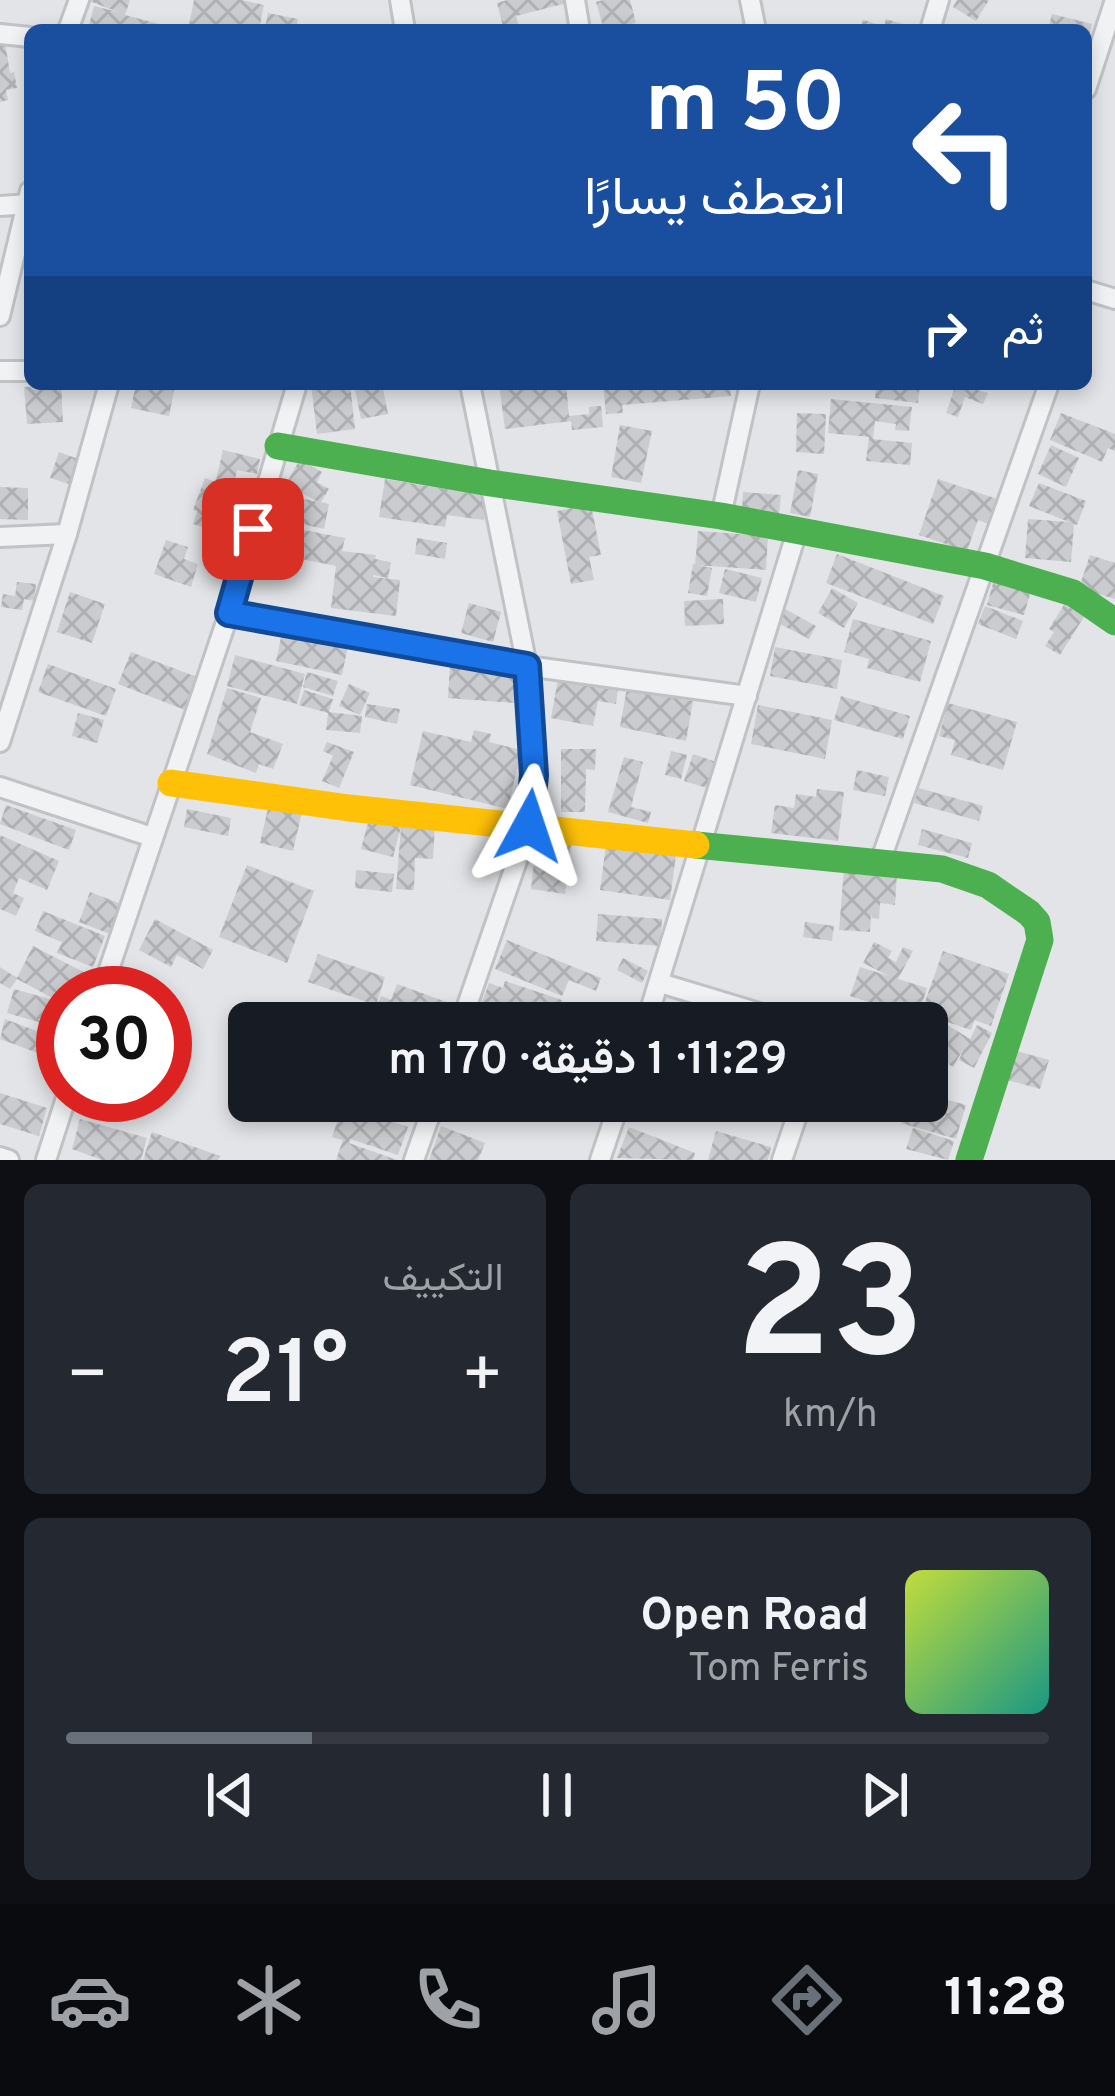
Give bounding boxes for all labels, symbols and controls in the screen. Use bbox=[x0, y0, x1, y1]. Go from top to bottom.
text: 50 m bbox=[645, 55, 846, 161]
icon: left bbox=[888, 72, 1044, 228]
text: انعطف يسارًا bbox=[584, 166, 846, 235]
icon: right bbox=[912, 300, 978, 366]
text: ثم bbox=[1002, 304, 1044, 361]
pin bbox=[202, 478, 304, 580]
icon: arrive bbox=[220, 496, 286, 562]
position arrow bbox=[466, 763, 592, 889]
speed limit sign: 30 bbox=[36, 966, 192, 1122]
text: 11:29 · 1 دقيقة · 170 m bbox=[388, 1033, 788, 1090]
text: 23 bbox=[736, 1215, 925, 1413]
text: التكييف bbox=[383, 1256, 504, 1305]
text: 21° bbox=[221, 1322, 349, 1435]
text: − bbox=[66, 1337, 109, 1420]
text: + bbox=[461, 1337, 504, 1420]
text: km/h bbox=[783, 1392, 878, 1441]
text: Open Road bbox=[641, 1589, 869, 1646]
text: Tom Ferris bbox=[688, 1646, 869, 1695]
icon: previous bbox=[197, 1762, 263, 1828]
icon: pause bbox=[524, 1762, 590, 1828]
icon: next bbox=[852, 1762, 918, 1828]
icon: car bbox=[48, 1958, 132, 2042]
icon: climate bbox=[227, 1958, 311, 2042]
icon: phone bbox=[406, 1958, 490, 2042]
icon: music bbox=[585, 1958, 669, 2042]
icon: directions bbox=[765, 1958, 849, 2042]
text: 11:28 bbox=[944, 1966, 1067, 2035]

